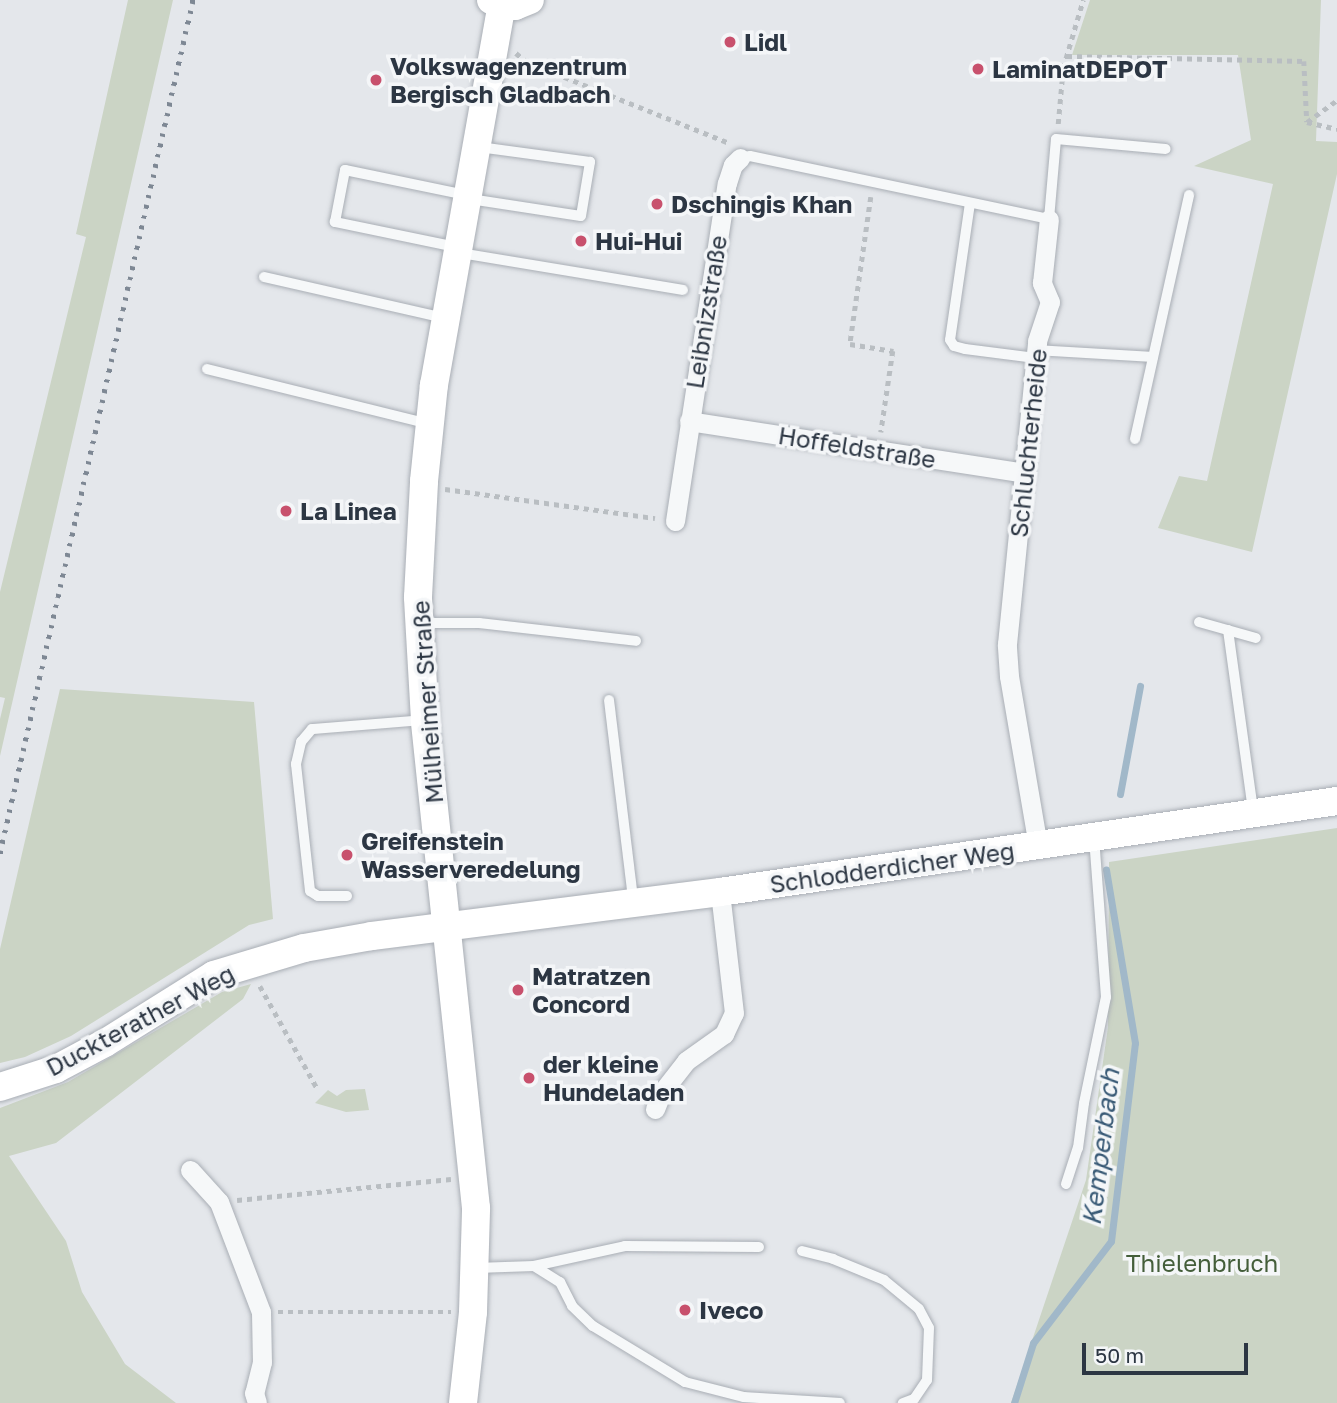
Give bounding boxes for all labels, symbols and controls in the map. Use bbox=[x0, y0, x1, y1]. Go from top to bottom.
place label: Lidl bbox=[744, 28, 787, 56]
marker: Lidl bbox=[722, 34, 738, 50]
place label: Volkswagenzentrum Bergisch Gladbach bbox=[390, 52, 627, 108]
place label: LaminatDEPOT bbox=[992, 55, 1168, 83]
marker: LaminatDEPOT bbox=[970, 61, 986, 77]
marker: Volkswagenzentrum Bergisch Gladbach bbox=[368, 72, 384, 88]
place label: Dschingis Khan bbox=[671, 190, 852, 218]
marker: Dschingis Khan bbox=[649, 196, 665, 212]
place label: Hui-Hui bbox=[595, 227, 682, 255]
marker: Hui-Hui bbox=[573, 233, 589, 249]
street label: Leibnizstraße bbox=[680, 233, 732, 391]
street label: Schluchterheide bbox=[1004, 347, 1052, 539]
street label: Hoffeldstraße bbox=[776, 420, 938, 474]
place label: La Linea bbox=[300, 497, 397, 525]
marker: La Linea bbox=[278, 503, 294, 519]
street label: Mülheimer Straße bbox=[406, 600, 448, 804]
place label: Greifenstein Wasserveredelung bbox=[361, 827, 580, 883]
street label: Schlodderdicher Weg bbox=[768, 836, 1016, 898]
marker: Greifenstein Wasserveredelung bbox=[339, 847, 355, 863]
street label: Duckterather Weg bbox=[41, 958, 239, 1082]
place label: Matratzen Concord bbox=[532, 962, 651, 1018]
marker: Matratzen Concord bbox=[510, 982, 526, 998]
place label: der kleine Hundeladen bbox=[543, 1050, 684, 1106]
water label: Kemperbach bbox=[1076, 1067, 1126, 1227]
marker: der kleine Hundeladen bbox=[521, 1070, 537, 1086]
park label: Thielenbruch bbox=[1126, 1249, 1278, 1277]
place label: Iveco bbox=[699, 1296, 763, 1324]
marker: Iveco bbox=[677, 1302, 693, 1318]
scale bar bbox=[1085, 1330, 1251, 1374]
text: 50 m bbox=[1095, 1342, 1144, 1368]

